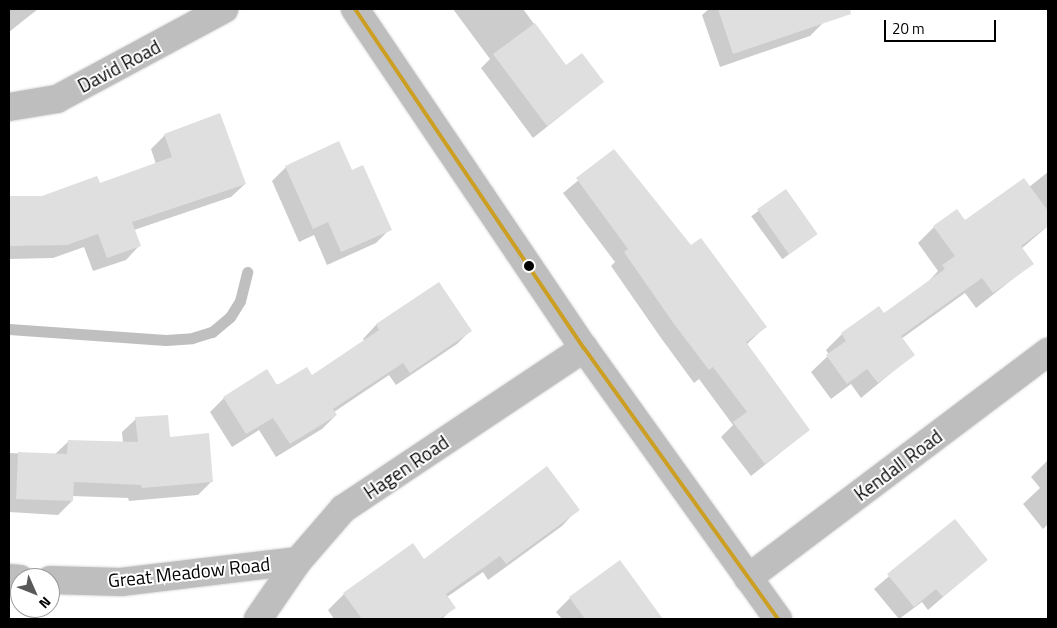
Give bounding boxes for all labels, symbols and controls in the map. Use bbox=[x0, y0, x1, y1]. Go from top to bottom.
scale bar bbox=[887, 10, 1000, 42]
text: 20 m bbox=[892, 17, 925, 40]
street label: David Road bbox=[74, 35, 164, 97]
unlabelled marker bbox=[524, 261, 534, 271]
street label: Kendall Road bbox=[850, 425, 946, 505]
street label: Hagen Road bbox=[359, 430, 453, 504]
street label: Great Meadow Road bbox=[107, 552, 271, 592]
north arrow bbox=[10, 568, 60, 618]
text: N bbox=[35, 592, 56, 614]

